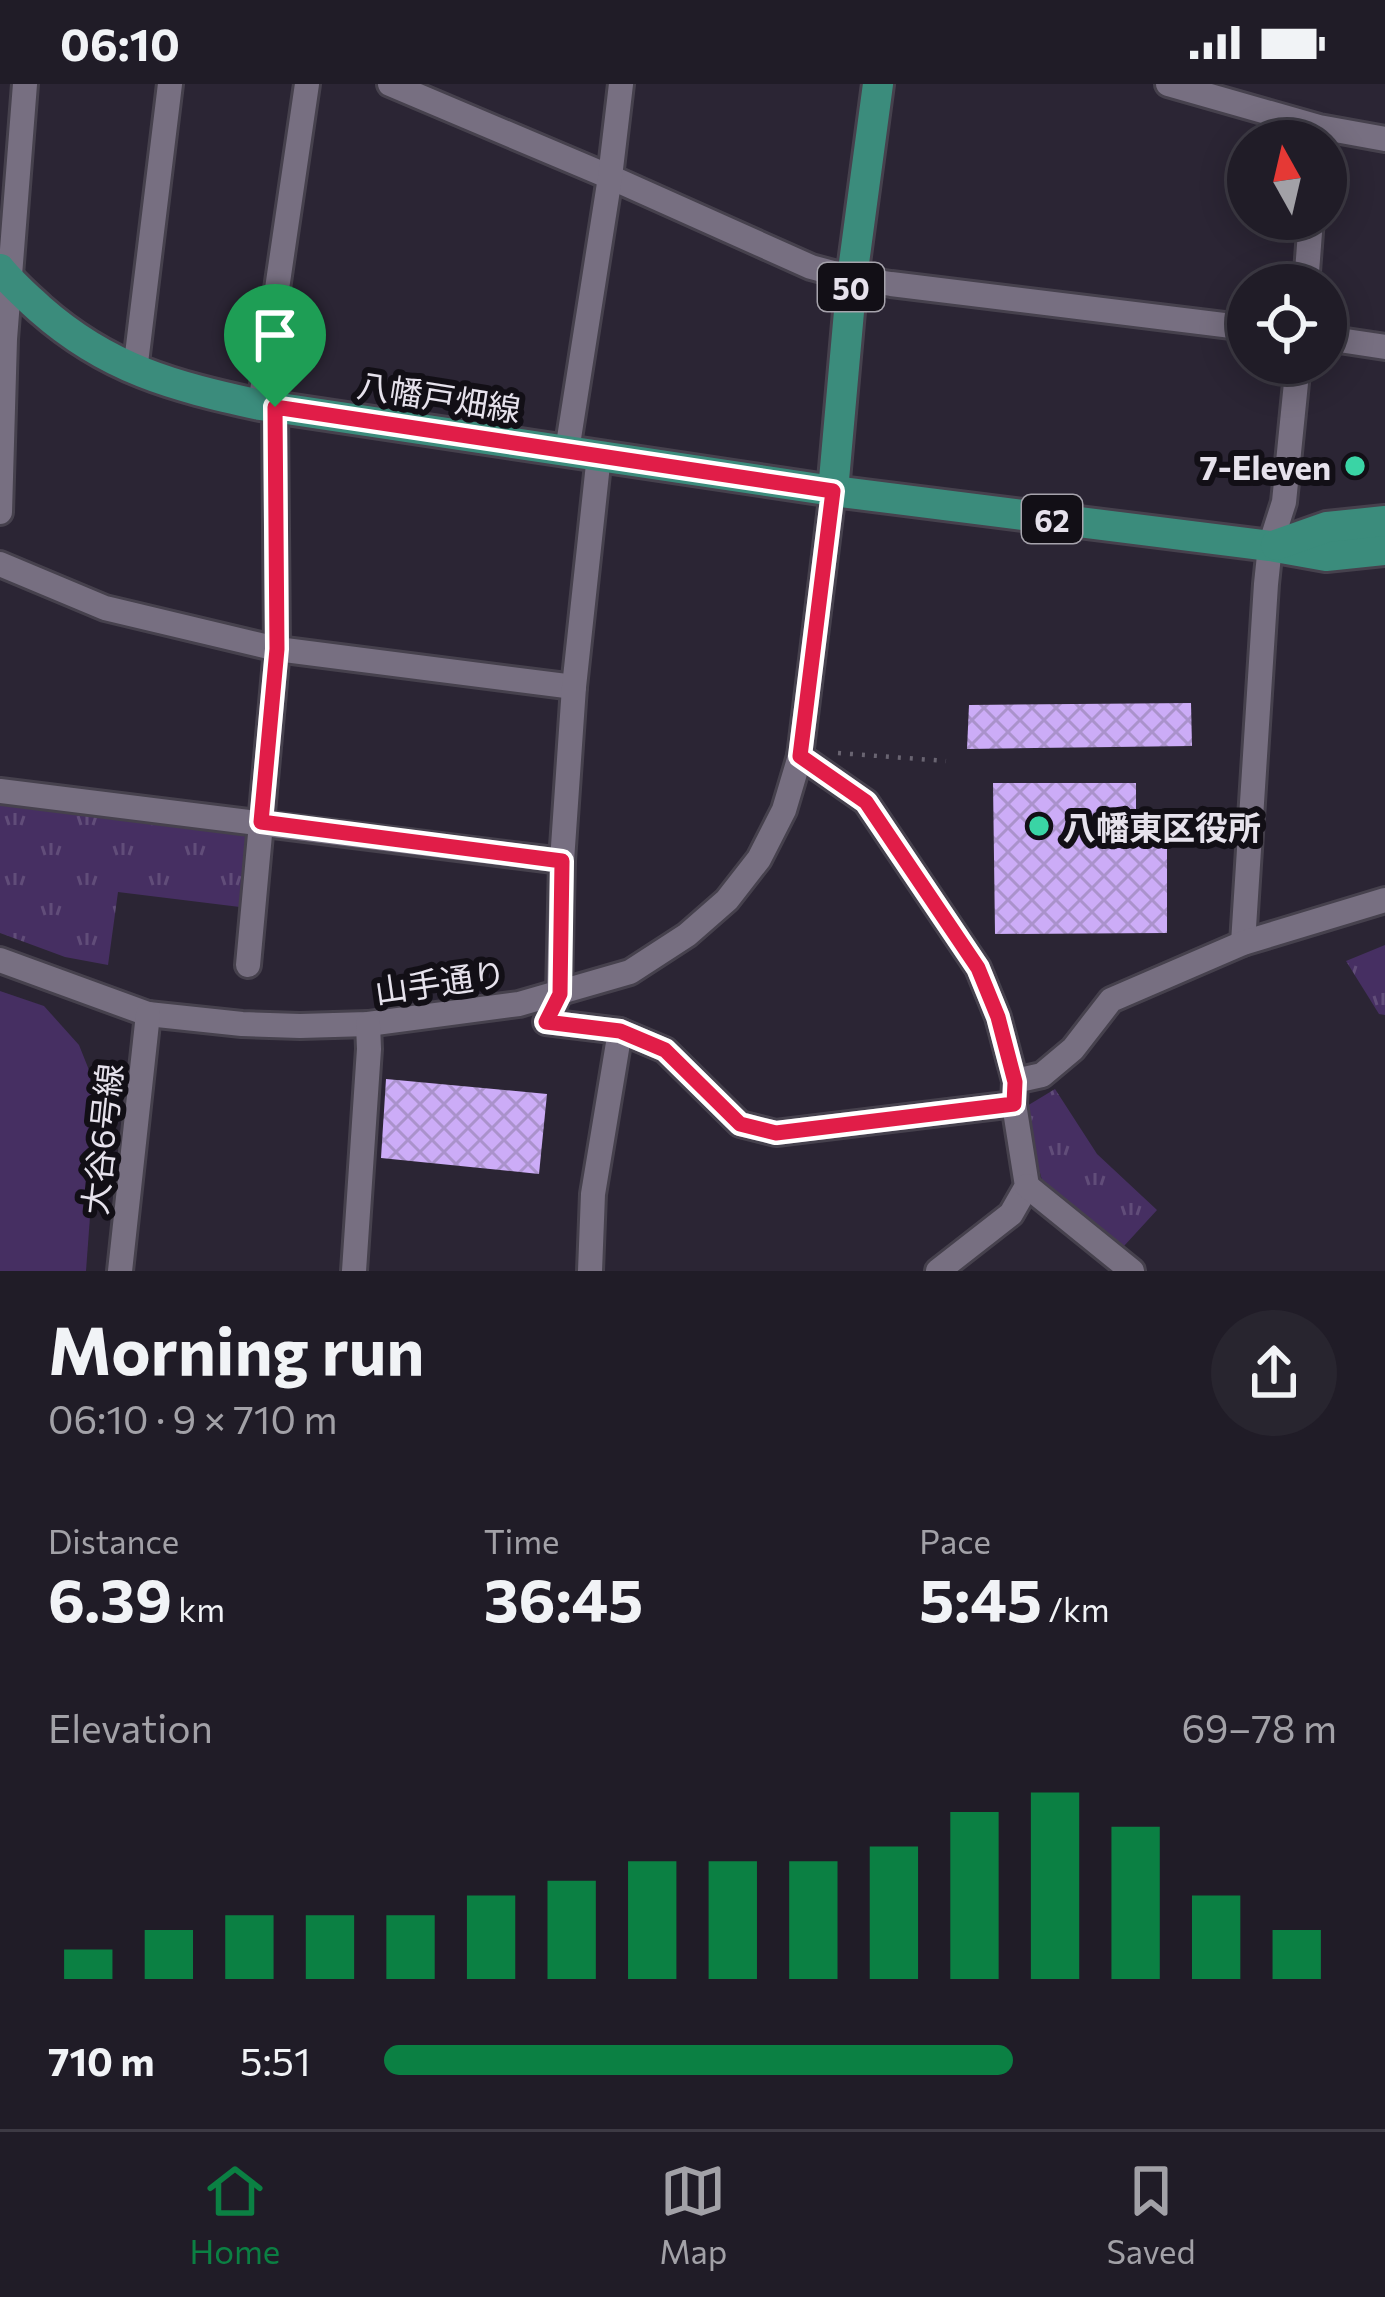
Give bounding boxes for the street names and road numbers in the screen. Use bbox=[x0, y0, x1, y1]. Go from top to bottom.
road number: 50 bbox=[818, 263, 884, 311]
street label: 八幡戸畑線 bbox=[354, 363, 524, 429]
road number: 62 bbox=[1022, 495, 1082, 543]
street label: 山手通り bbox=[372, 952, 508, 1010]
street label: 大谷6号線 bbox=[73, 1061, 129, 1217]

